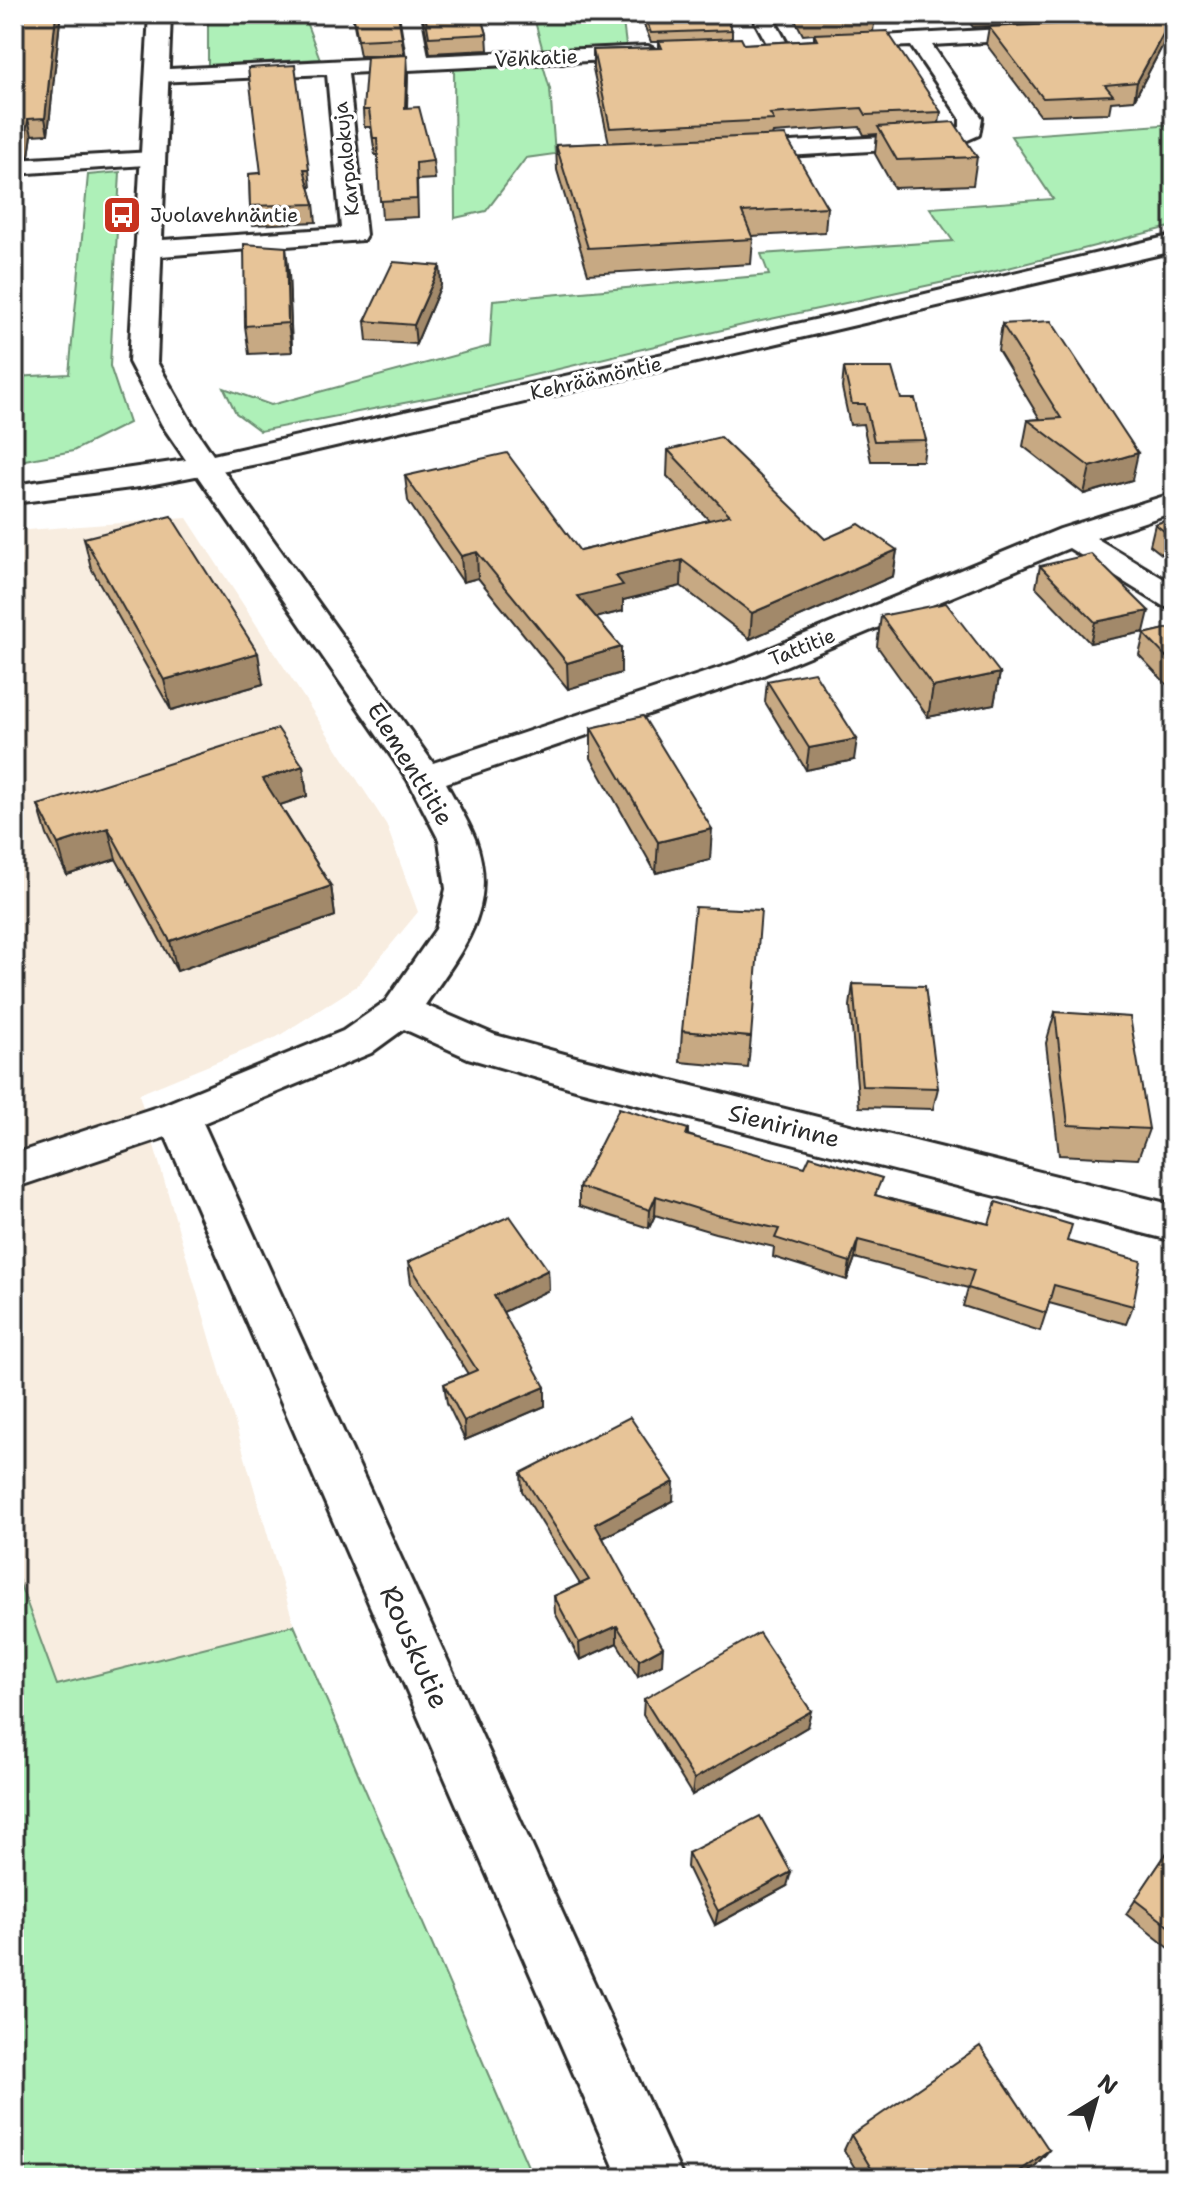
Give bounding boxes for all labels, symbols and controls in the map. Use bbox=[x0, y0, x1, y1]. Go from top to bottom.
street label: Vehkatie bbox=[494, 43, 578, 73]
street label: Karpalokuja bbox=[327, 100, 365, 218]
bus stop icon: Juolavehnäntie bbox=[101, 194, 143, 236]
place label: Juolavehnäntie bbox=[150, 202, 298, 228]
street label: Kehräämöntie bbox=[528, 350, 664, 406]
street label: Tattitie bbox=[765, 622, 839, 672]
street label: Elementtitie bbox=[359, 696, 461, 832]
street label: Sienirinne bbox=[725, 1097, 843, 1155]
street label: Rouskutie bbox=[371, 1579, 459, 1715]
north arrow bbox=[1056, 2060, 1136, 2140]
text: N bbox=[1092, 2068, 1123, 2101]

